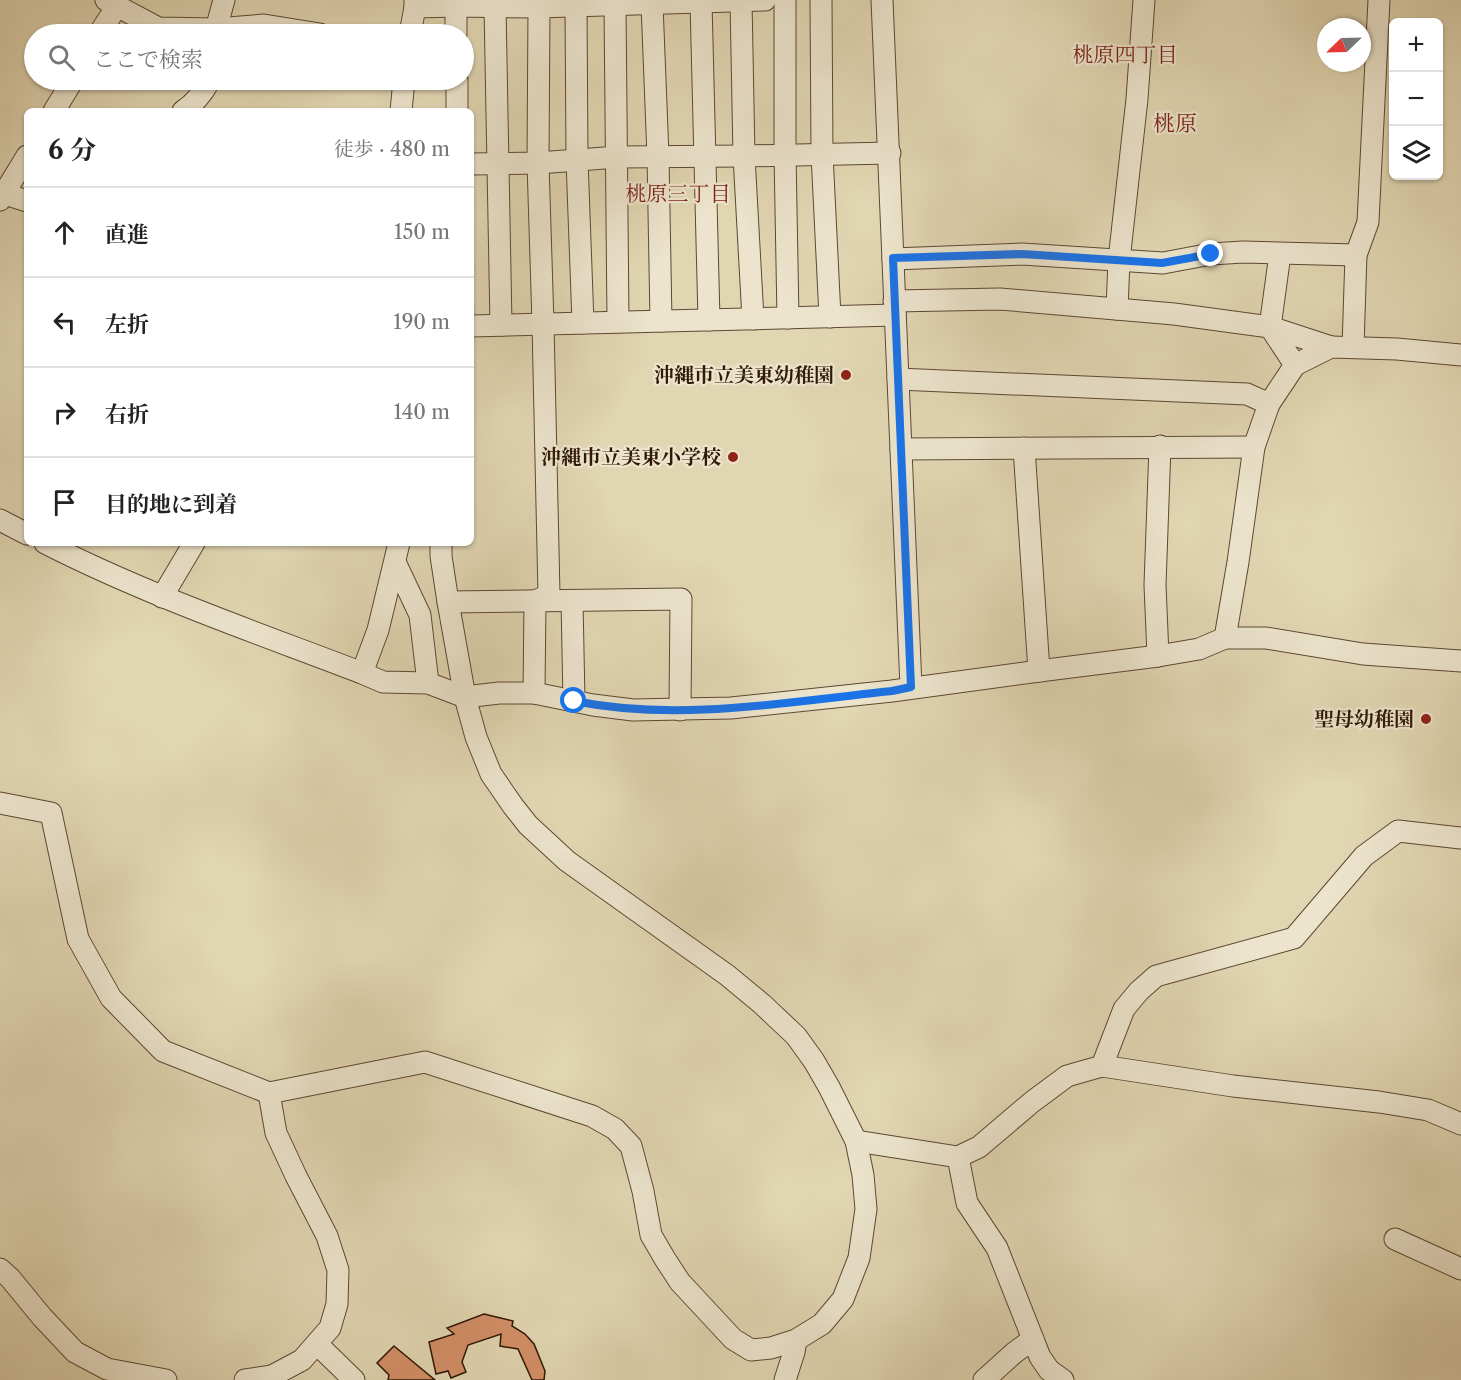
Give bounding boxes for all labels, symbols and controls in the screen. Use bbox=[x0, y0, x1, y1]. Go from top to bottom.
north arrow bbox=[1317, 18, 1371, 72]
map controls bbox=[1389, 18, 1443, 180]
button: + bbox=[1389, 18, 1443, 72]
search box bbox=[24, 24, 474, 90]
icon: search bbox=[45, 41, 78, 74]
district label: 桃原四丁目 bbox=[1073, 42, 1178, 67]
text: ここで検索 bbox=[93, 46, 203, 73]
button: − bbox=[1389, 72, 1443, 126]
district label: 桃原 bbox=[1153, 110, 1197, 137]
button: layers bbox=[1389, 126, 1443, 180]
text: 6 分 bbox=[48, 134, 96, 166]
text: 徒歩 · 480 m bbox=[334, 137, 450, 161]
district label: 桃原三丁目 bbox=[626, 181, 731, 206]
icon: ahead bbox=[48, 216, 81, 249]
text: 150 m bbox=[394, 220, 450, 244]
text: 直進 bbox=[105, 221, 149, 248]
route end bbox=[1197, 240, 1223, 266]
icon: left bbox=[48, 306, 81, 339]
text: 190 m bbox=[393, 310, 450, 334]
text: 左折 bbox=[105, 311, 149, 338]
place label: 沖縄市立美東幼稚園 bbox=[654, 363, 834, 387]
marker: 沖縄市立美東幼稚園 bbox=[839, 368, 853, 382]
icon: right bbox=[48, 396, 81, 429]
text: 140 m bbox=[393, 400, 450, 424]
text: 右折 bbox=[105, 401, 149, 428]
place label: 沖縄市立美東小学校 bbox=[541, 445, 721, 469]
marker: 沖縄市立美東小学校 bbox=[726, 450, 740, 464]
icon: arrive bbox=[48, 486, 81, 519]
text: 目的地に到着 bbox=[105, 491, 237, 518]
route start bbox=[560, 687, 586, 713]
place label: 聖母幼稚園 bbox=[1314, 707, 1414, 731]
marker: 聖母幼稚園 bbox=[1419, 712, 1433, 726]

